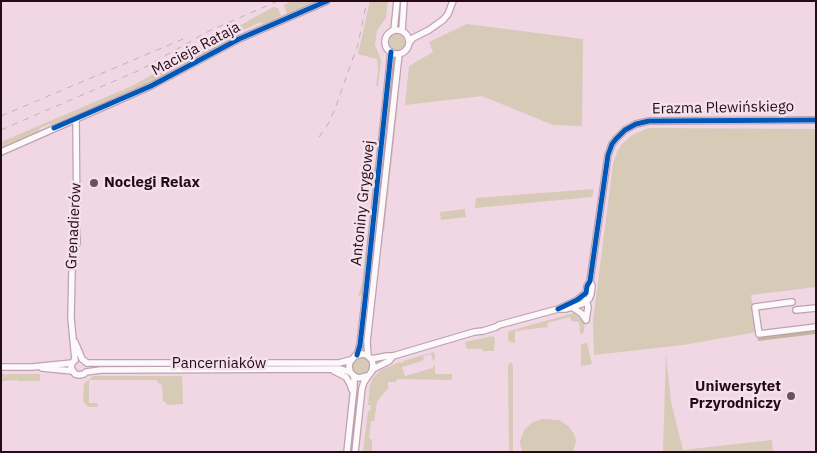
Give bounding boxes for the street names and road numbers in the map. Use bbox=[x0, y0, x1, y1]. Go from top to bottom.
street label: Macieja Rataja bbox=[149, 18, 243, 80]
street label: Erazma Plewińskiego bbox=[652, 98, 794, 118]
street label: Antoniny Grygowej bbox=[347, 139, 379, 267]
street label: Grenadierów bbox=[63, 182, 85, 270]
street label: Pancerniaków bbox=[172, 355, 266, 373]

